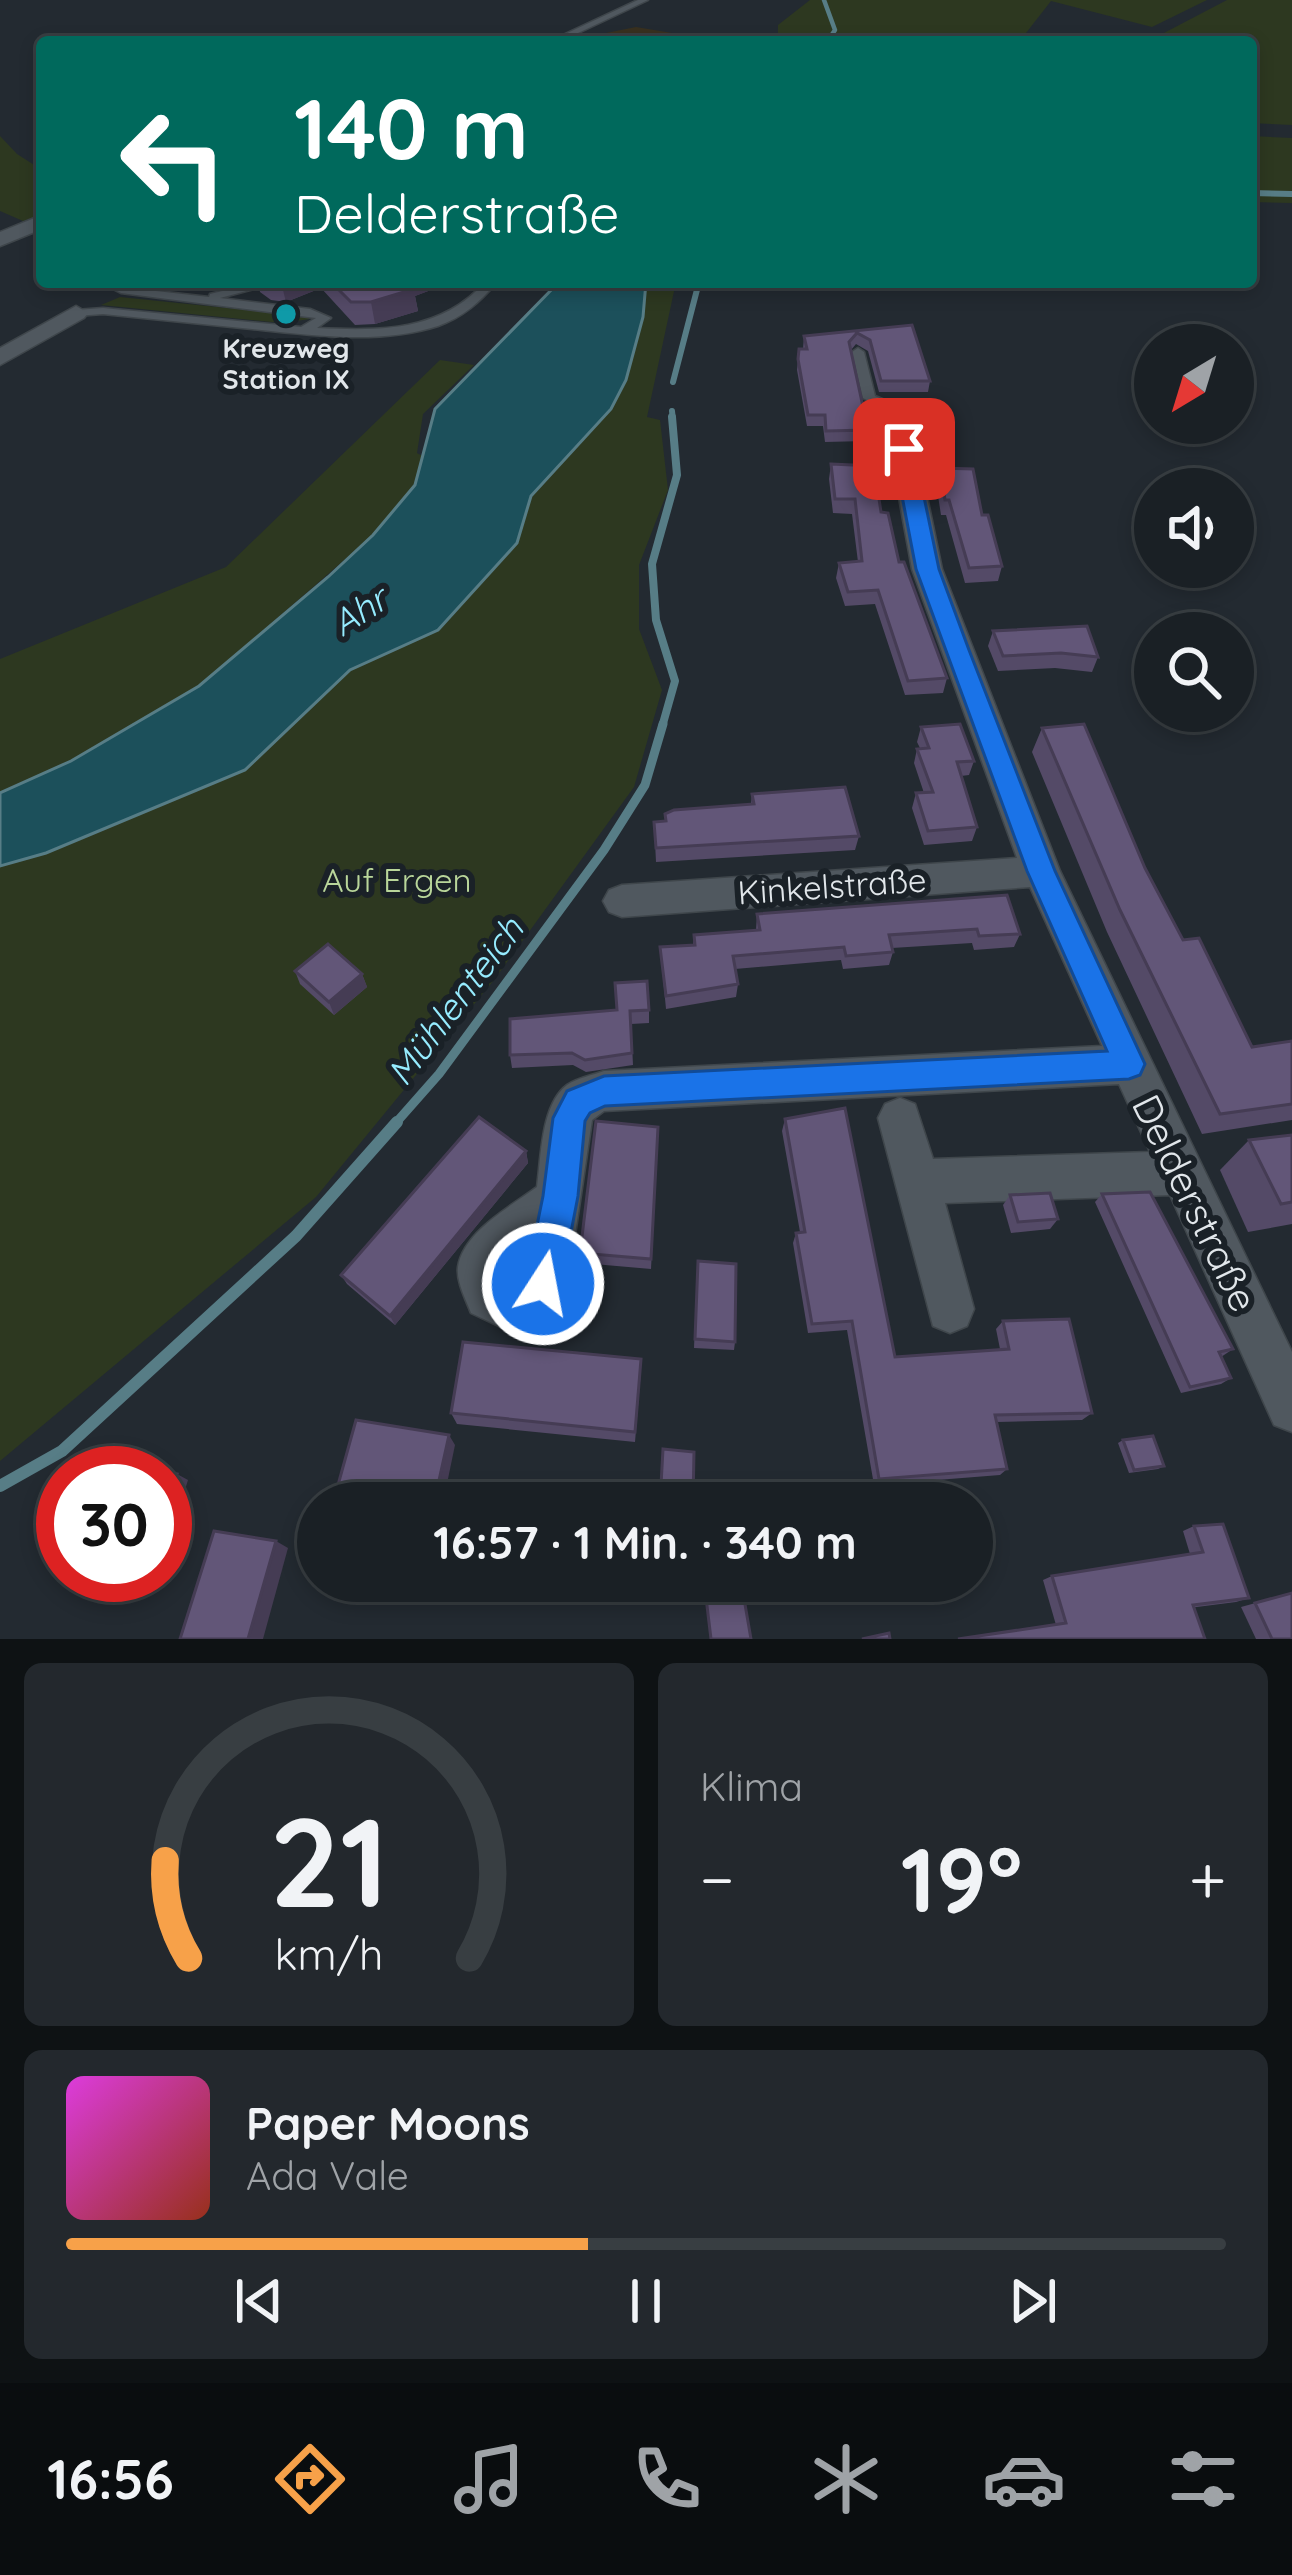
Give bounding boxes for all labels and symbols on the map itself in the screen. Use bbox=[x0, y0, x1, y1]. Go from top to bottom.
marker: Kreuzweg Station IX bbox=[273, 301, 299, 327]
north arrow bbox=[1134, 324, 1254, 444]
place label: Kreuzweg Station IX bbox=[222, 331, 350, 396]
pin bbox=[853, 398, 955, 500]
water label: Ahr bbox=[322, 574, 399, 645]
street label: Kinkelstraße bbox=[736, 858, 928, 913]
park label: Auf Ergen bbox=[322, 859, 472, 900]
water label: Mühlenteich bbox=[377, 907, 533, 1094]
street label: Delderstraße bbox=[1122, 1086, 1269, 1319]
position arrow bbox=[480, 1221, 606, 1347]
speed limit sign: 30 bbox=[36, 1446, 192, 1602]

